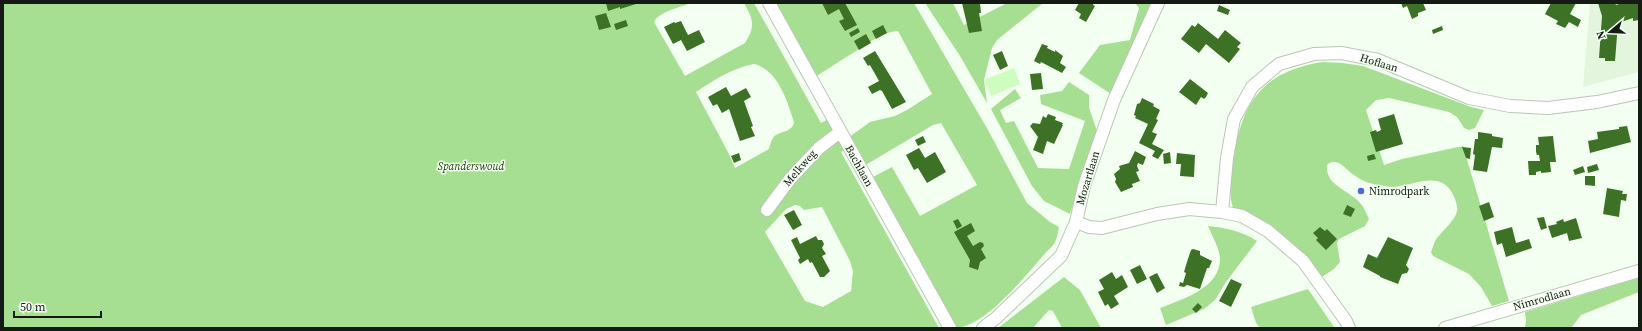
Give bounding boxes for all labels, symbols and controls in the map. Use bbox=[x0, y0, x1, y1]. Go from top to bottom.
north arrow bbox=[1590, 12, 1630, 52]
text: N bbox=[1593, 29, 1609, 41]
street label: Hoflaan bbox=[1358, 50, 1400, 76]
street label: Bachlaan bbox=[841, 143, 877, 190]
street label: Melkweg bbox=[780, 146, 820, 190]
street label: Mozartlaan bbox=[1073, 149, 1103, 207]
park label: Spanderswoud bbox=[438, 159, 505, 174]
place label: Nimrodpark bbox=[1369, 184, 1430, 199]
marker: Nimrodpark bbox=[1356, 186, 1366, 196]
street label: Nimrodlaan bbox=[1512, 284, 1573, 314]
scale bar bbox=[14, 293, 101, 319]
text: 50 m bbox=[20, 299, 46, 315]

